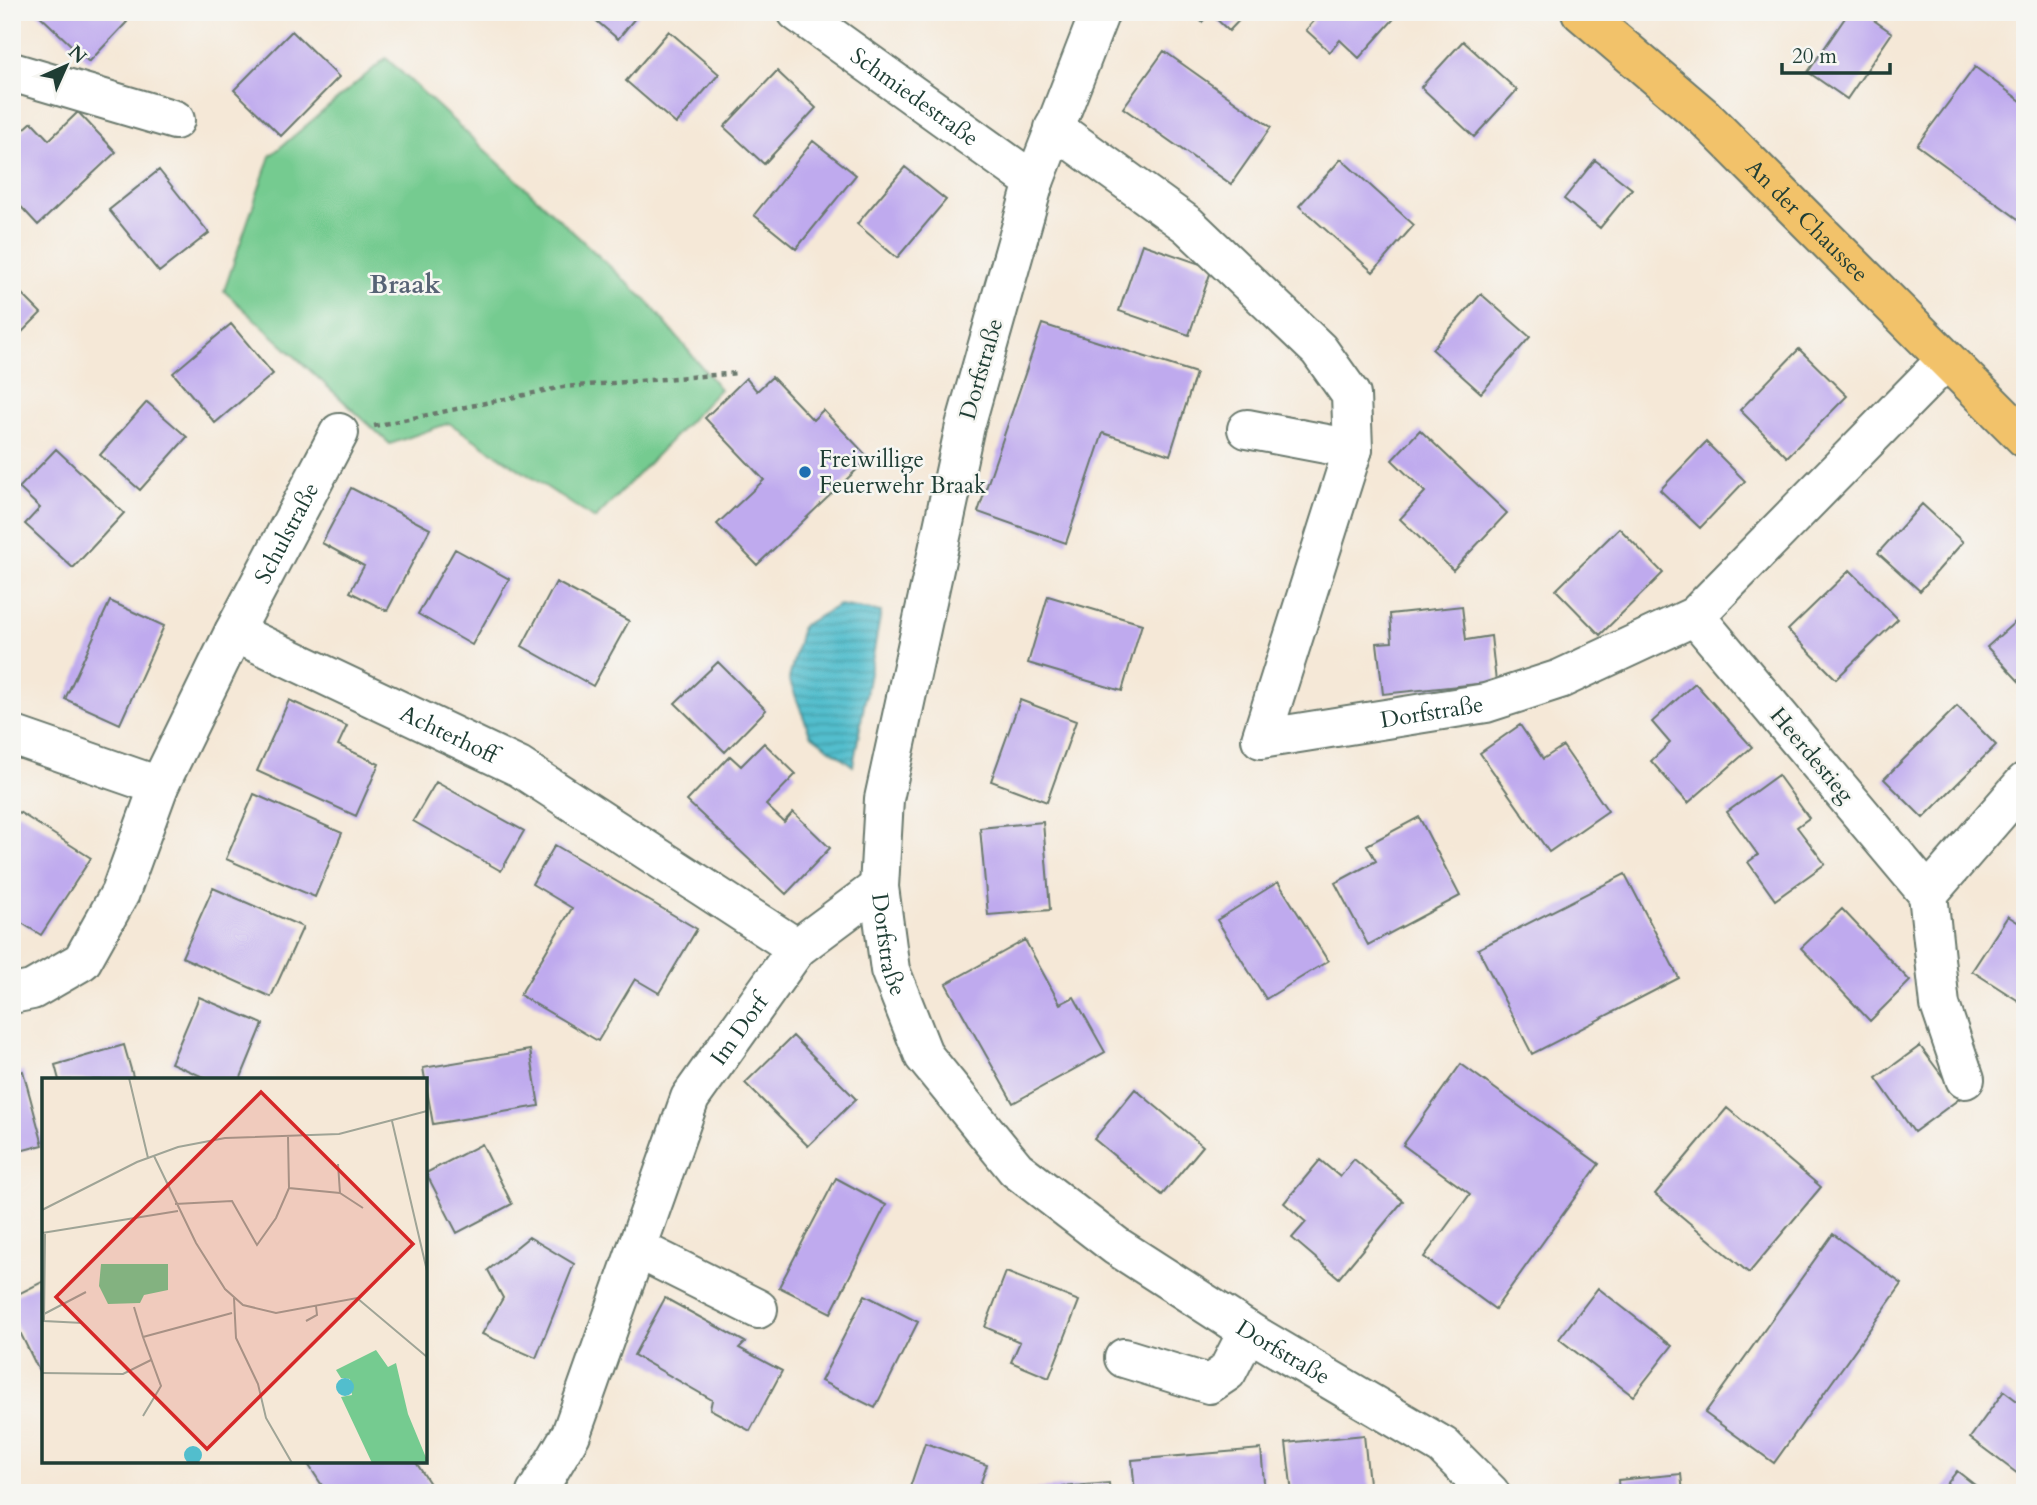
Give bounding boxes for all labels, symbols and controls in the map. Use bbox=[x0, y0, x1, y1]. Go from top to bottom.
north arrow bbox=[32, 32, 102, 102]
scale bar bbox=[1782, 32, 1890, 76]
text: N bbox=[62, 40, 93, 70]
street label: Schmiedestraße bbox=[844, 40, 985, 153]
text: 20 m bbox=[1792, 42, 1837, 71]
street label: An der Chaussee bbox=[1739, 152, 1876, 289]
district label: Braak bbox=[369, 267, 441, 302]
street label: Dorfstraße bbox=[952, 315, 1010, 423]
place label: Freiwillige Feuerwehr Braak bbox=[819, 444, 987, 501]
marker: Freiwillige Feuerwehr Braak bbox=[797, 464, 813, 480]
street label: Schulstraße bbox=[247, 477, 326, 589]
street label: Dorfstraße bbox=[1378, 688, 1486, 735]
street label: Achterhoff bbox=[395, 697, 506, 772]
street label: Heerdestieg bbox=[1763, 701, 1861, 809]
street label: Dorfstraße bbox=[864, 891, 914, 1000]
street label: Im Dorf bbox=[703, 985, 777, 1071]
inset map bbox=[42, 1078, 427, 1463]
street label: Dorfstraße bbox=[1230, 1312, 1336, 1392]

